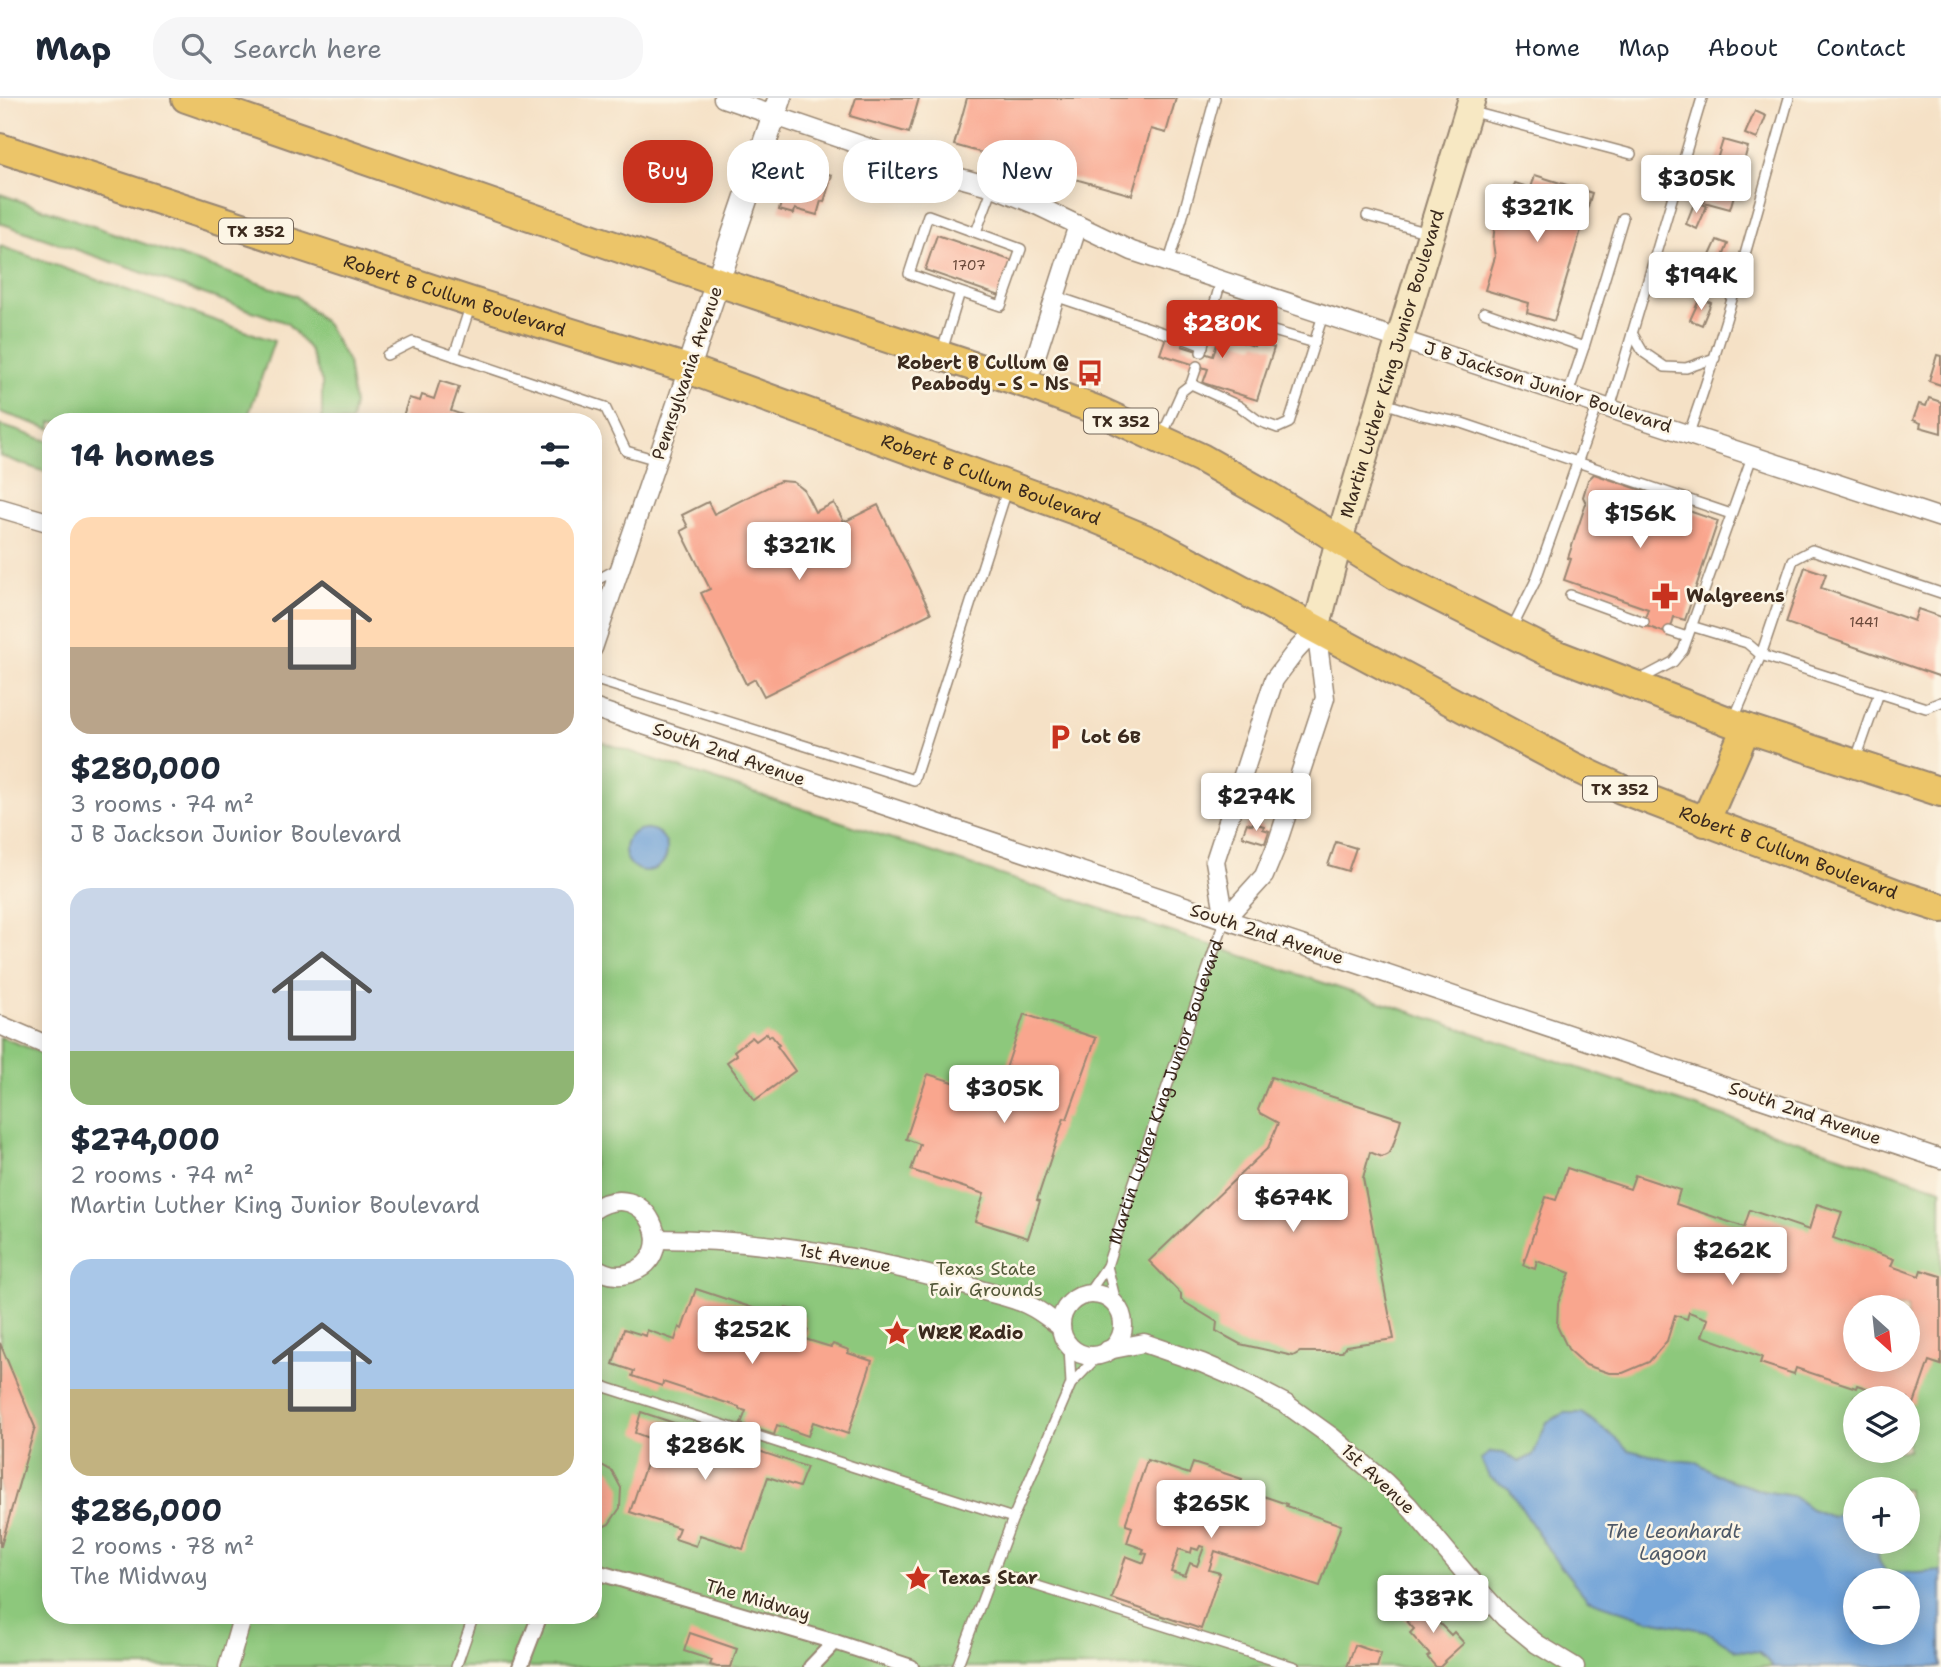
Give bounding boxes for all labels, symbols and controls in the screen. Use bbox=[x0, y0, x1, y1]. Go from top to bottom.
search box bbox=[153, 17, 643, 80]
text: Map bbox=[35, 26, 111, 71]
icon: search bbox=[177, 29, 215, 67]
text: Search here bbox=[233, 31, 382, 66]
text: Home bbox=[1514, 32, 1580, 64]
text: Map bbox=[1618, 32, 1670, 64]
text: About bbox=[1708, 32, 1778, 64]
text: Contact bbox=[1816, 32, 1906, 64]
chip: Buy bbox=[623, 140, 713, 203]
chip: Rent bbox=[727, 140, 829, 203]
chip: Filters bbox=[843, 140, 963, 203]
chip: New bbox=[977, 140, 1077, 203]
pin: $305K bbox=[1647, 156, 1745, 215]
text: $305K bbox=[1657, 163, 1735, 193]
pin: $321K bbox=[1488, 184, 1586, 244]
text: $321K bbox=[1501, 192, 1573, 222]
street label: Martin Luther King Junior Boulevard bbox=[1334, 207, 1450, 521]
road number: TX 352 bbox=[219, 218, 293, 244]
street label: Robert B Cullum Boulevard bbox=[340, 249, 569, 342]
pin: $194K bbox=[1652, 252, 1750, 312]
house number: 1707 bbox=[952, 256, 986, 274]
text: $194K bbox=[1665, 260, 1737, 290]
street label: Pennsylvania Avenue bbox=[646, 283, 728, 463]
pin: $280K bbox=[1173, 300, 1271, 360]
text: $280K bbox=[1183, 308, 1261, 338]
street label: J B Jackson Junior Boulevard bbox=[1421, 336, 1675, 438]
place label: Robert B Cullum @ Peabody - S - NS bbox=[897, 351, 1069, 396]
bus stop icon: Robert B Cullum @ Peabody - S - NS bbox=[1075, 358, 1105, 388]
road number: TX 352 bbox=[1084, 408, 1158, 434]
street label: Robert B Cullum Boulevard bbox=[878, 428, 1104, 531]
text: 14 homes bbox=[70, 435, 215, 476]
icon: filters bbox=[536, 436, 574, 474]
pin: $156K bbox=[1591, 490, 1689, 550]
text: $156K bbox=[1604, 498, 1676, 528]
pin: $321K bbox=[750, 522, 848, 582]
text: $321K bbox=[763, 530, 835, 560]
icon: home bbox=[259, 562, 385, 688]
pharmacy icon: Walgreens bbox=[1650, 581, 1680, 611]
place label: Walgreens bbox=[1686, 584, 1785, 608]
house number: 1441 bbox=[1849, 613, 1879, 631]
street label: South 2nd Avenue bbox=[650, 717, 808, 791]
parking icon: Lot 6B bbox=[1045, 722, 1075, 752]
place label: Lot 6B bbox=[1081, 725, 1141, 749]
text: $280,000 bbox=[70, 748, 221, 789]
pin: $274K bbox=[1207, 774, 1305, 833]
road number: TX 352 bbox=[1583, 776, 1657, 802]
text: $274K bbox=[1217, 781, 1295, 811]
text: 3 rooms · 74 m² bbox=[70, 789, 254, 819]
street label: Robert B Cullum Boulevard bbox=[1676, 800, 1901, 905]
text: J B Jackson Junior Boulevard bbox=[70, 819, 401, 849]
street label: South 2nd Avenue bbox=[1187, 898, 1347, 970]
icon: home bbox=[259, 933, 385, 1059]
street label: Martin Luther King Junior Boulevard bbox=[1103, 936, 1229, 1248]
pin: $305K bbox=[955, 1066, 1053, 1125]
text: $305K bbox=[965, 1073, 1043, 1103]
street label: South 2nd Avenue bbox=[1726, 1076, 1884, 1150]
text: $274,000 bbox=[70, 1119, 220, 1160]
text: 2 rooms · 74 m² bbox=[70, 1160, 254, 1190]
pin: $674K bbox=[1244, 1174, 1342, 1234]
text: $674K bbox=[1254, 1182, 1332, 1212]
text: Martin Luther King Junior Boulevard bbox=[70, 1190, 480, 1220]
pin: $262K bbox=[1683, 1228, 1781, 1287]
text: $262K bbox=[1693, 1235, 1771, 1265]
street label: 1st Avenue bbox=[797, 1238, 893, 1278]
park label: Texas State Fair Grounds bbox=[929, 1257, 1043, 1302]
north arrow bbox=[1843, 1295, 1920, 1372]
map controls bbox=[1843, 1295, 1920, 1645]
icon: home bbox=[259, 1304, 385, 1430]
pin: $252K bbox=[703, 1306, 801, 1366]
text: $252K bbox=[714, 1314, 790, 1344]
place icon: WRR Radio bbox=[882, 1318, 912, 1348]
place label: WRR Radio bbox=[918, 1321, 1023, 1345]
button: layers bbox=[1843, 1386, 1920, 1463]
pin: $286K bbox=[656, 1422, 754, 1482]
text: $286K bbox=[665, 1430, 745, 1460]
street label: 1st Avenue bbox=[1336, 1439, 1420, 1519]
button: + bbox=[1843, 1477, 1920, 1554]
pin: $265K bbox=[1162, 1480, 1260, 1540]
text: $265K bbox=[1173, 1488, 1249, 1518]
text: $286,000 bbox=[70, 1490, 222, 1531]
water label: The Leonhardt Lagoon bbox=[1605, 1519, 1742, 1566]
text: 2 rooms · 78 m² bbox=[70, 1531, 254, 1561]
text: The Midway bbox=[70, 1561, 208, 1591]
place icon: Texas Star bbox=[903, 1563, 933, 1593]
place label: Texas Star bbox=[939, 1566, 1038, 1590]
button: − bbox=[1843, 1568, 1920, 1645]
street label: The Midway bbox=[703, 1574, 813, 1626]
pin: $387K bbox=[1384, 1576, 1482, 1635]
text: $387K bbox=[1393, 1583, 1473, 1613]

